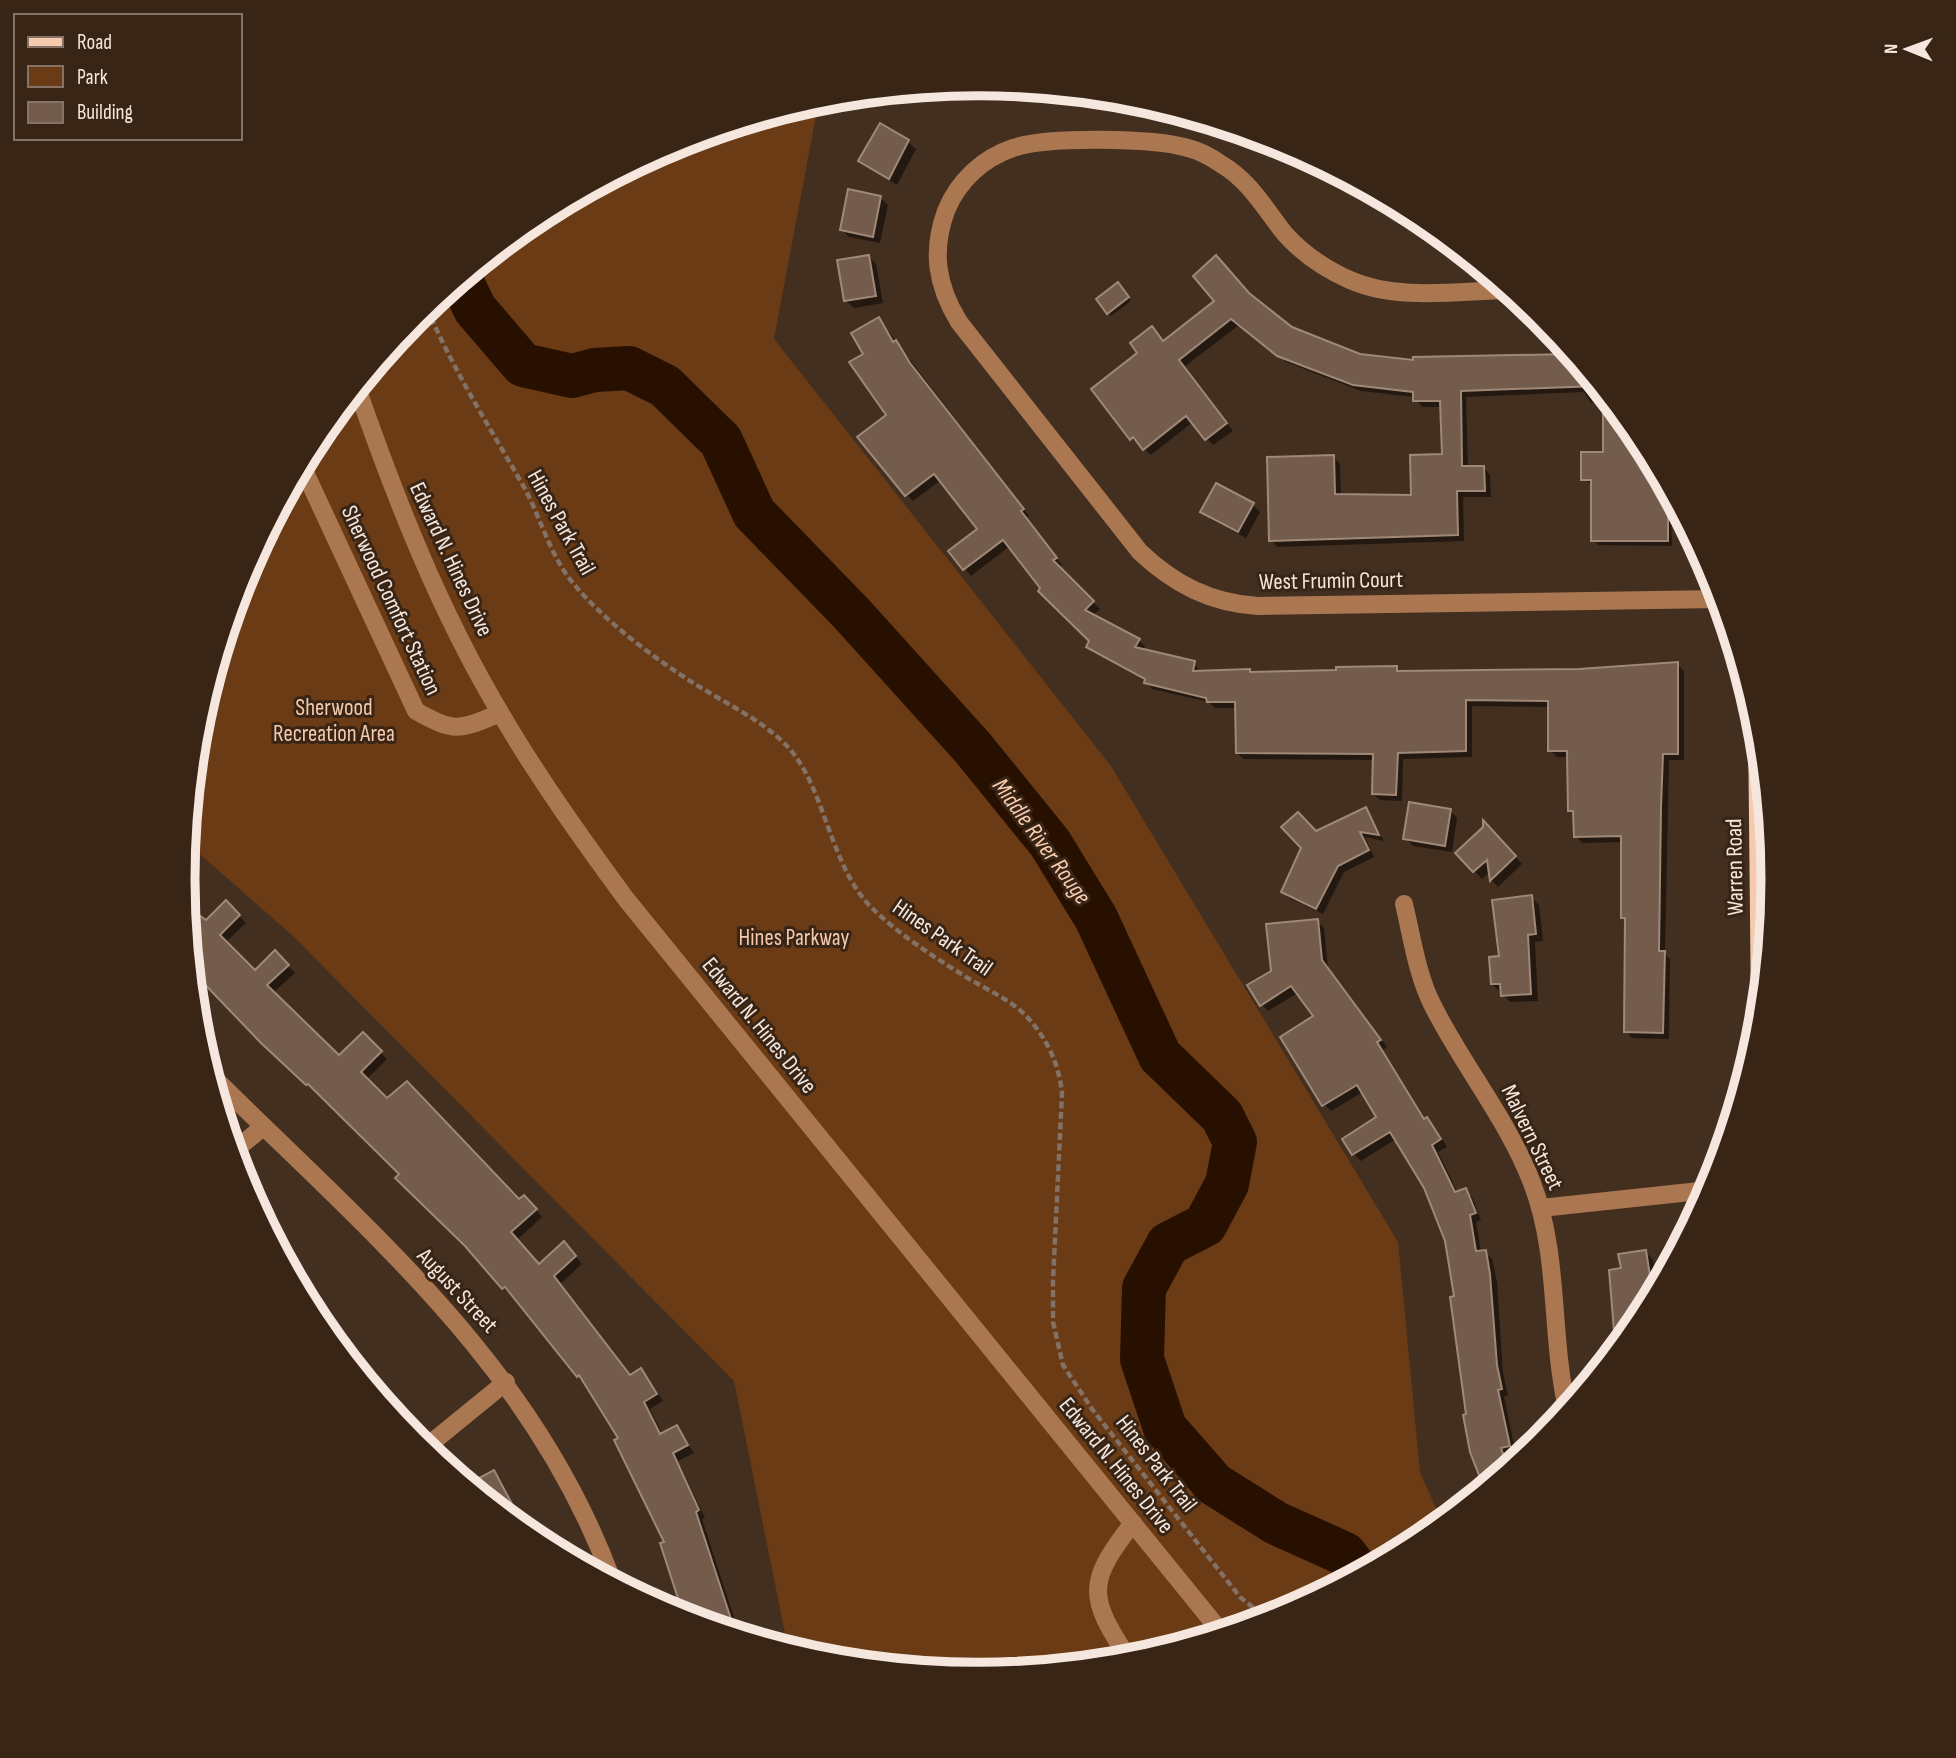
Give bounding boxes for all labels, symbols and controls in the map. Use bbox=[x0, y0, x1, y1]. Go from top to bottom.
legend bbox=[14, 14, 242, 140]
north arrow bbox=[1872, 14, 1942, 84]
text: Road bbox=[77, 30, 112, 55]
text: N bbox=[1880, 43, 1903, 54]
text: Park bbox=[77, 65, 108, 90]
text: Building bbox=[77, 100, 133, 125]
street label: Hines Park Trail bbox=[521, 465, 601, 580]
street label: Edward N. Hines Drive bbox=[403, 478, 499, 641]
street label: Sherwood Comfort Station bbox=[335, 501, 447, 700]
street label: West Frumin Court bbox=[1259, 566, 1403, 596]
park label: Sherwood Recreation Area bbox=[273, 694, 395, 748]
water label: Middle River Rouge bbox=[986, 773, 1097, 910]
street label: Warren Road bbox=[1720, 818, 1750, 916]
street label: Hines Park Trail bbox=[887, 893, 998, 982]
park label: Hines Parkway bbox=[739, 924, 850, 952]
street label: Edward N. Hines Drive bbox=[696, 952, 823, 1099]
street label: Malvern Street bbox=[1495, 1080, 1570, 1195]
street label: August Street bbox=[410, 1242, 504, 1339]
street label: Edward N. Hines Drive bbox=[1053, 1392, 1180, 1539]
street label: Hines Park Trail bbox=[1110, 1409, 1203, 1518]

